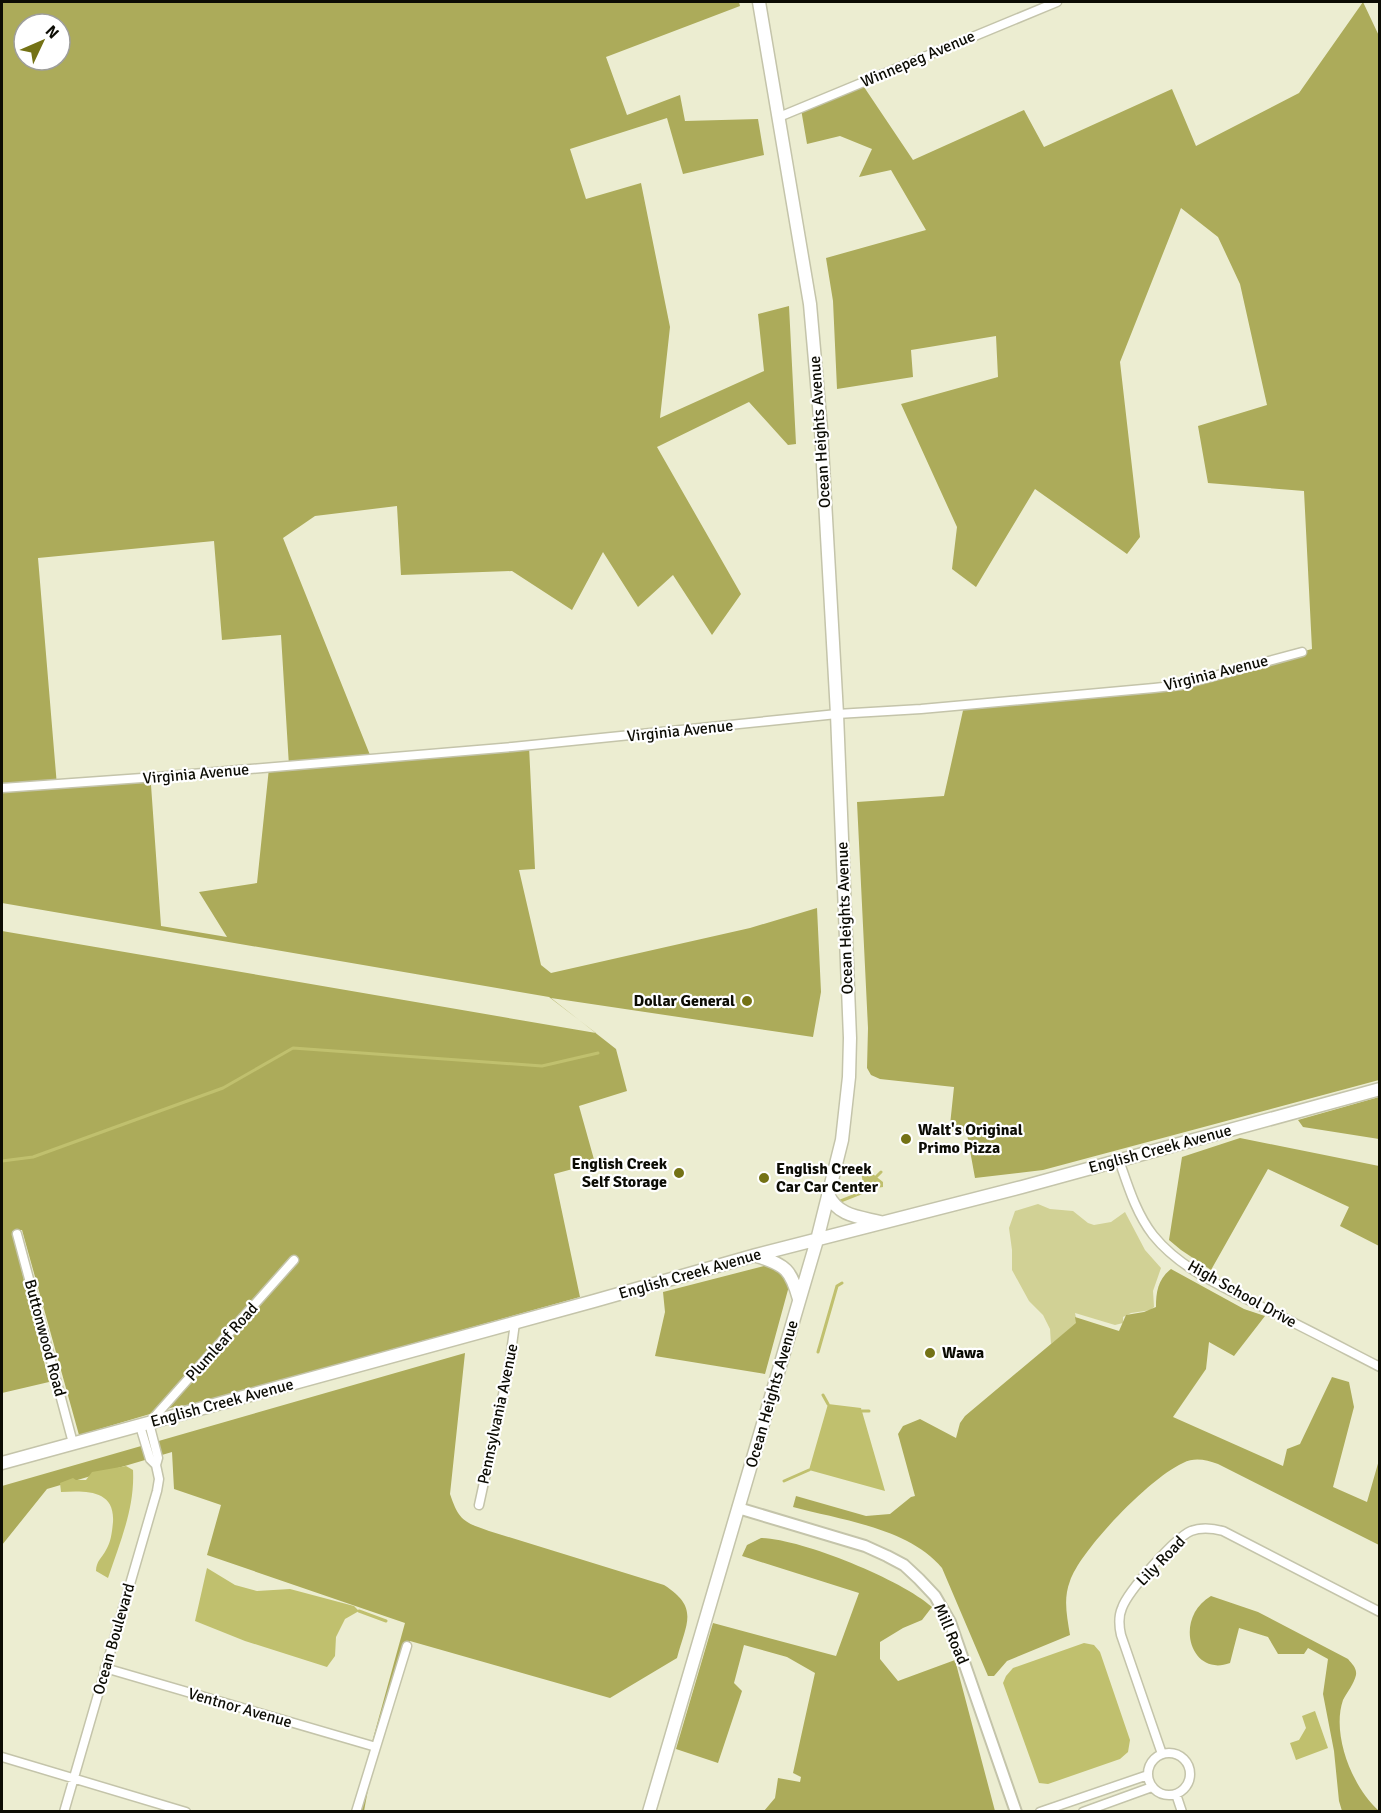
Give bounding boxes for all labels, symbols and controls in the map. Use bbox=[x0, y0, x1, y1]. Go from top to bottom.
north arrow bbox=[12, 12, 72, 72]
text: N bbox=[41, 21, 63, 43]
street label: Winnepeg Avenue bbox=[858, 26, 978, 92]
street label: Ocean Heights Avenue bbox=[805, 355, 835, 509]
street label: Virginia Avenue bbox=[1162, 650, 1270, 696]
street label: Virginia Avenue bbox=[626, 715, 734, 747]
street label: Virginia Avenue bbox=[142, 759, 250, 789]
street label: Ocean Heights Avenue bbox=[832, 841, 858, 995]
place label: Dollar General bbox=[633, 991, 735, 1011]
marker: Dollar General bbox=[740, 994, 754, 1008]
place label: Walt's Original Primo Pizza bbox=[918, 1120, 1023, 1158]
street label: English Creek Avenue bbox=[1086, 1120, 1234, 1178]
marker: Walt's Original Primo Pizza bbox=[899, 1132, 913, 1146]
place label: English Creek Self Storage bbox=[571, 1154, 668, 1192]
place label: English Creek Car Car Center bbox=[776, 1159, 879, 1197]
marker: English Creek Self Storage bbox=[672, 1166, 686, 1180]
marker: English Creek Car Car Center bbox=[757, 1171, 771, 1185]
street label: English Creek Avenue bbox=[616, 1244, 764, 1304]
street label: High School Drive bbox=[1184, 1256, 1300, 1332]
street label: Buttonwood Road bbox=[20, 1277, 70, 1399]
street label: Plumleaf Road bbox=[181, 1299, 263, 1385]
street label: Ocean Heights Avenue bbox=[741, 1318, 803, 1470]
street label: Pennsylvania Avenue bbox=[473, 1342, 523, 1486]
place label: Wawa bbox=[942, 1343, 984, 1363]
marker: Wawa bbox=[923, 1346, 937, 1360]
street label: English Creek Avenue bbox=[148, 1374, 296, 1432]
street label: Lily Road bbox=[1132, 1532, 1190, 1590]
street label: Ocean Boulevard bbox=[89, 1581, 139, 1697]
street label: Mill Road bbox=[929, 1601, 973, 1667]
street label: Ventnor Avenue bbox=[186, 1684, 294, 1732]

